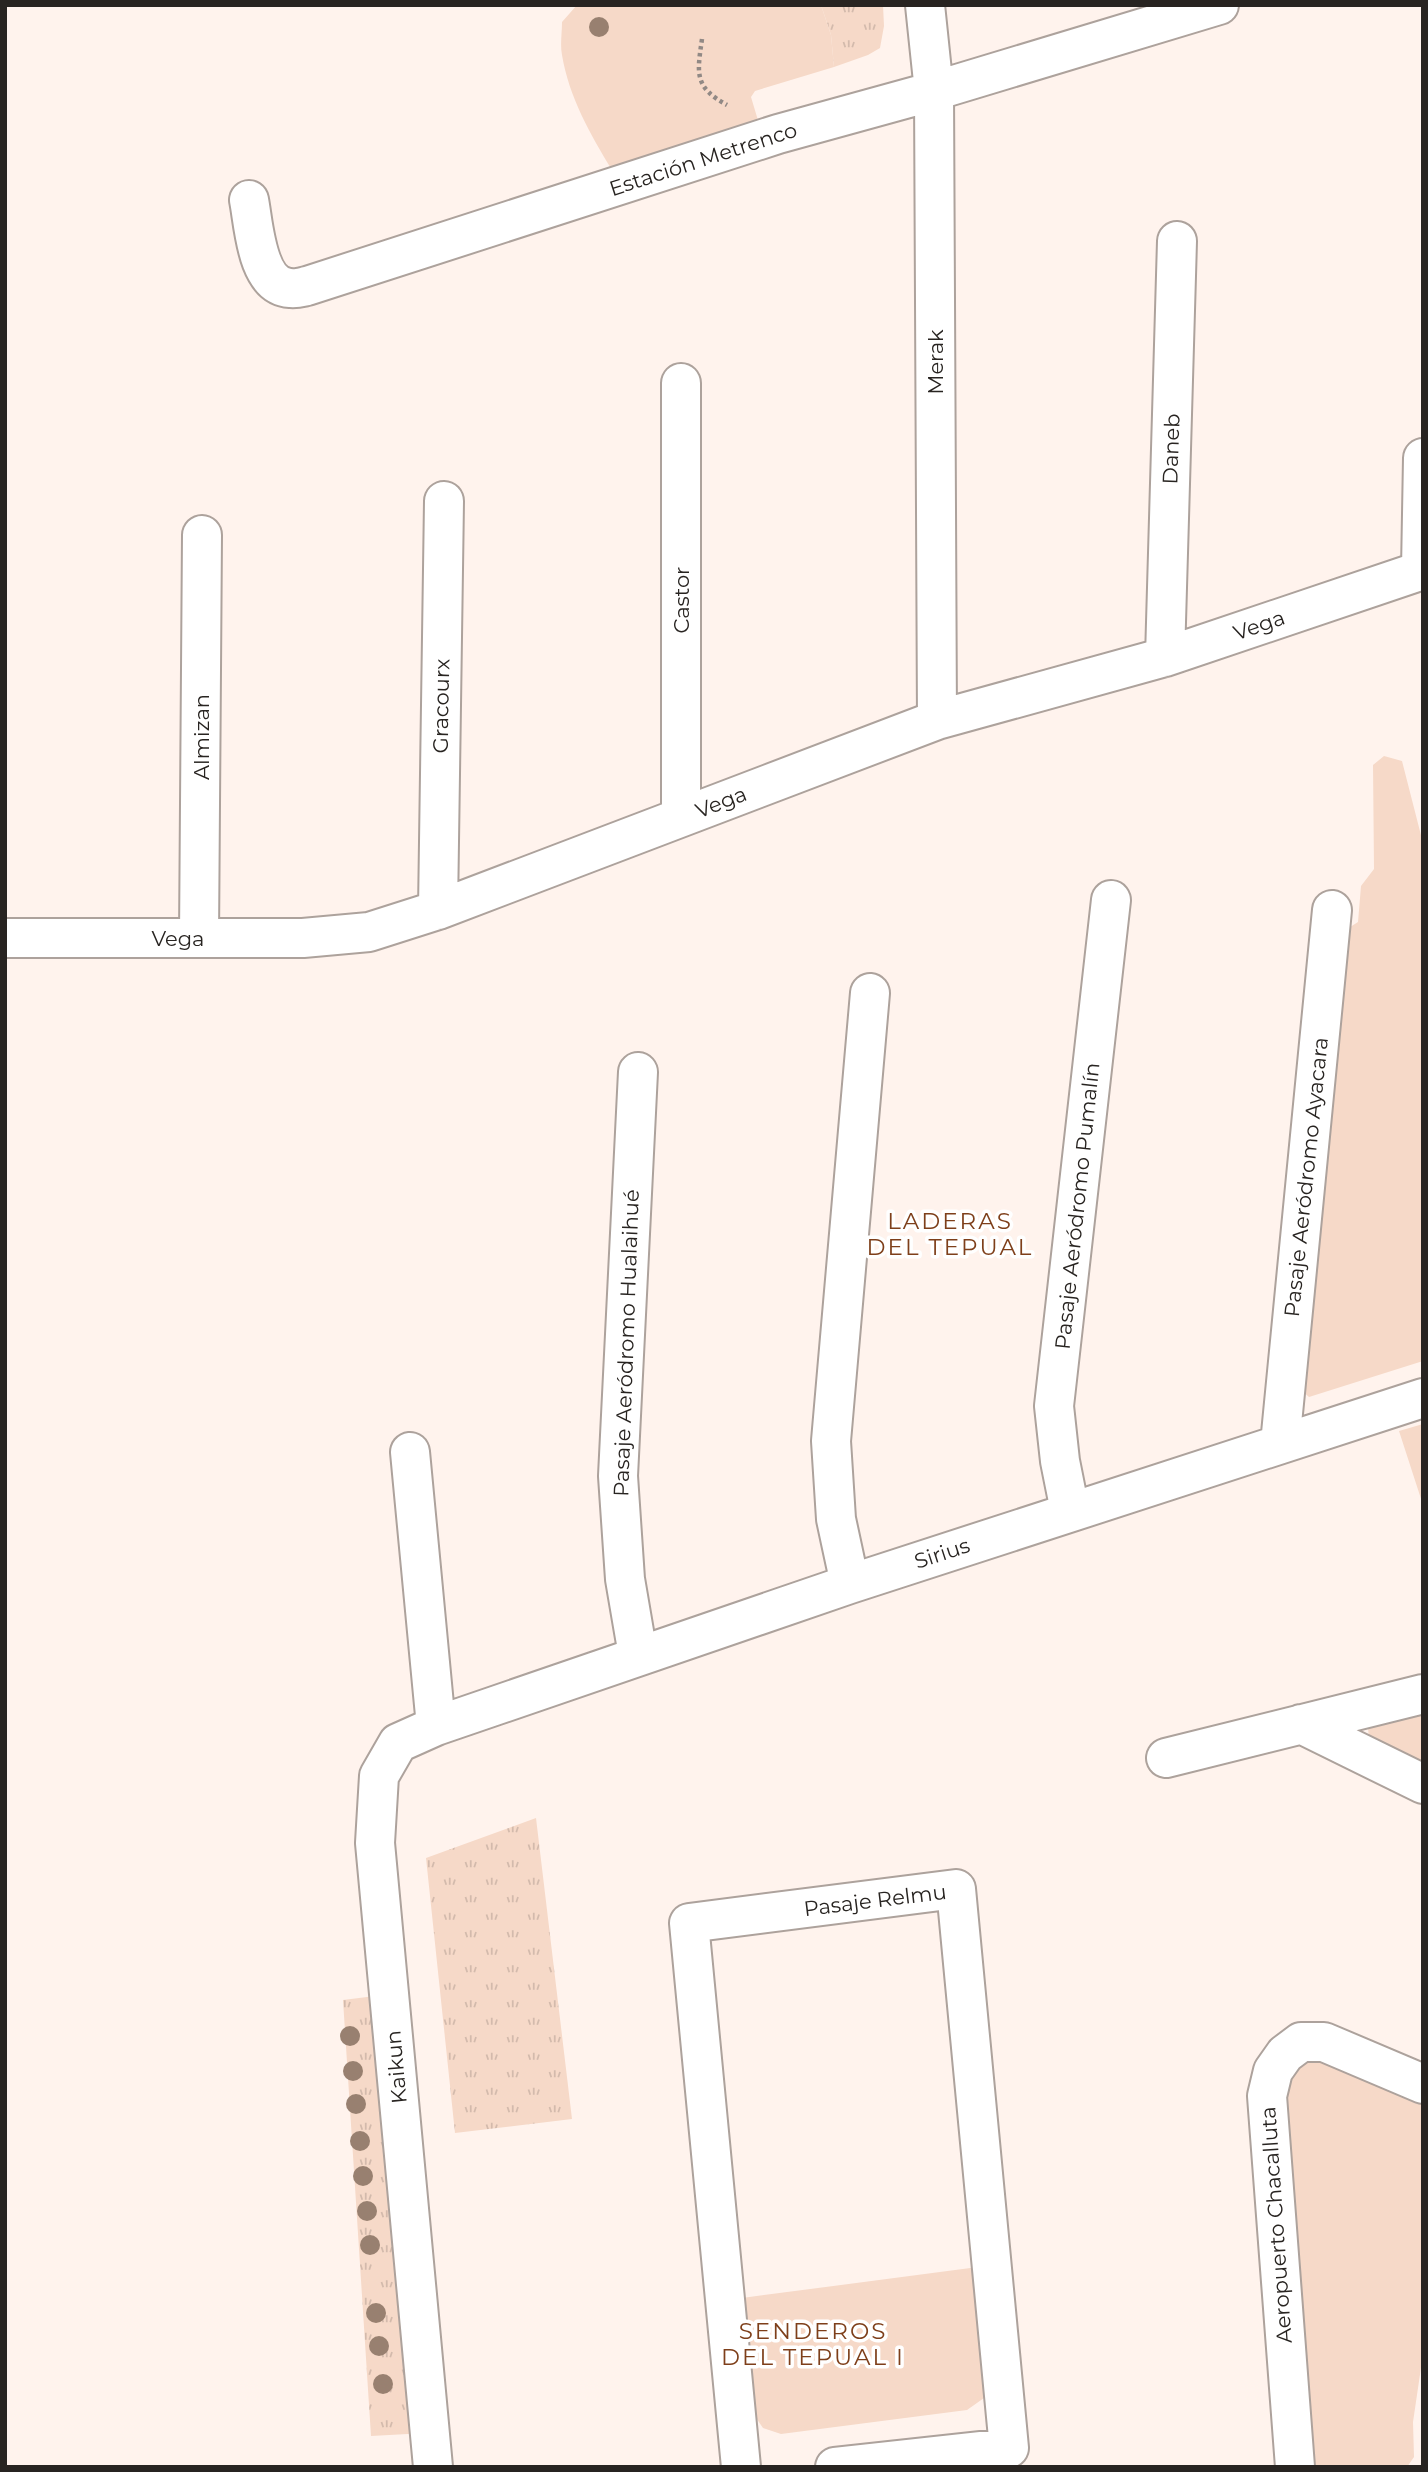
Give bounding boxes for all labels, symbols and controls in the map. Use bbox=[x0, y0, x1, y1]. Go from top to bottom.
street label: Estación Metrenco bbox=[606, 117, 800, 201]
street label: Merak bbox=[923, 329, 948, 395]
street label: Daneb bbox=[1157, 413, 1185, 485]
street label: Castor bbox=[669, 566, 694, 634]
street label: Vega bbox=[1230, 605, 1288, 645]
street label: Gracourx bbox=[428, 658, 454, 754]
street label: Almizan bbox=[189, 694, 214, 780]
street label: Vega bbox=[692, 781, 750, 823]
street label: Vega bbox=[152, 926, 204, 951]
street label: Pasaje Aeródromo Ayacara bbox=[1279, 1036, 1333, 1318]
street label: Pasaje Aeródromo Pumalín bbox=[1049, 1061, 1105, 1351]
street label: Pasaje Aeródromo Hualaihué bbox=[608, 1189, 644, 1497]
district label: LADERAS DEL TEPUAL bbox=[867, 1207, 1033, 1261]
street label: Sirius bbox=[911, 1532, 973, 1574]
street label: Pasaje Relmu bbox=[802, 1879, 948, 1921]
street label: Kaikun bbox=[380, 2029, 412, 2105]
street label: Aeropuerto Chacalluta bbox=[1255, 2106, 1297, 2344]
district label: SENDEROS DEL TEPUAL I bbox=[721, 2317, 905, 2371]

